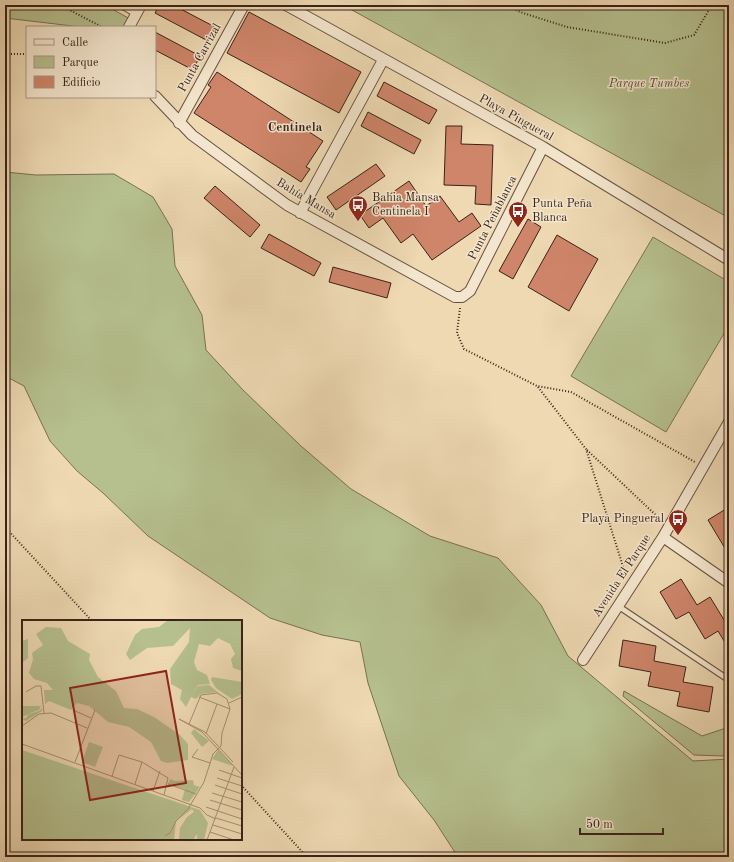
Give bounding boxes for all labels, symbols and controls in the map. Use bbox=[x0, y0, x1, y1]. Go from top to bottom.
street label: Punta Carrizal bbox=[176, 22, 224, 94]
legend bbox=[26, 26, 156, 98]
text: Calle bbox=[62, 37, 88, 49]
text: Parque bbox=[62, 57, 99, 69]
text: Edificio bbox=[62, 77, 101, 89]
park label: Parque Tumbes bbox=[608, 78, 689, 90]
street label: Playa Pingueral bbox=[477, 93, 555, 143]
district label: Centinela bbox=[268, 121, 323, 134]
street label: Punta Peñablanca bbox=[467, 174, 519, 262]
street label: Bahía Mansa bbox=[274, 177, 338, 221]
place label: Bahia Mansa Centinela I bbox=[372, 192, 439, 218]
bus stop icon: Bahia Mansa Centinela I bbox=[347, 194, 369, 222]
place label: Punta Peña Blanca bbox=[532, 198, 592, 224]
bus stop icon: Punta Peña Blanca bbox=[507, 200, 529, 228]
bus stop icon: Playa Pingueral bbox=[667, 508, 689, 536]
place label: Playa Pingueral bbox=[581, 513, 664, 525]
street label: Avenida El Parque bbox=[591, 532, 654, 620]
inset map bbox=[22, 620, 242, 840]
scale bar bbox=[580, 810, 663, 836]
text: 50 m bbox=[586, 818, 613, 831]

